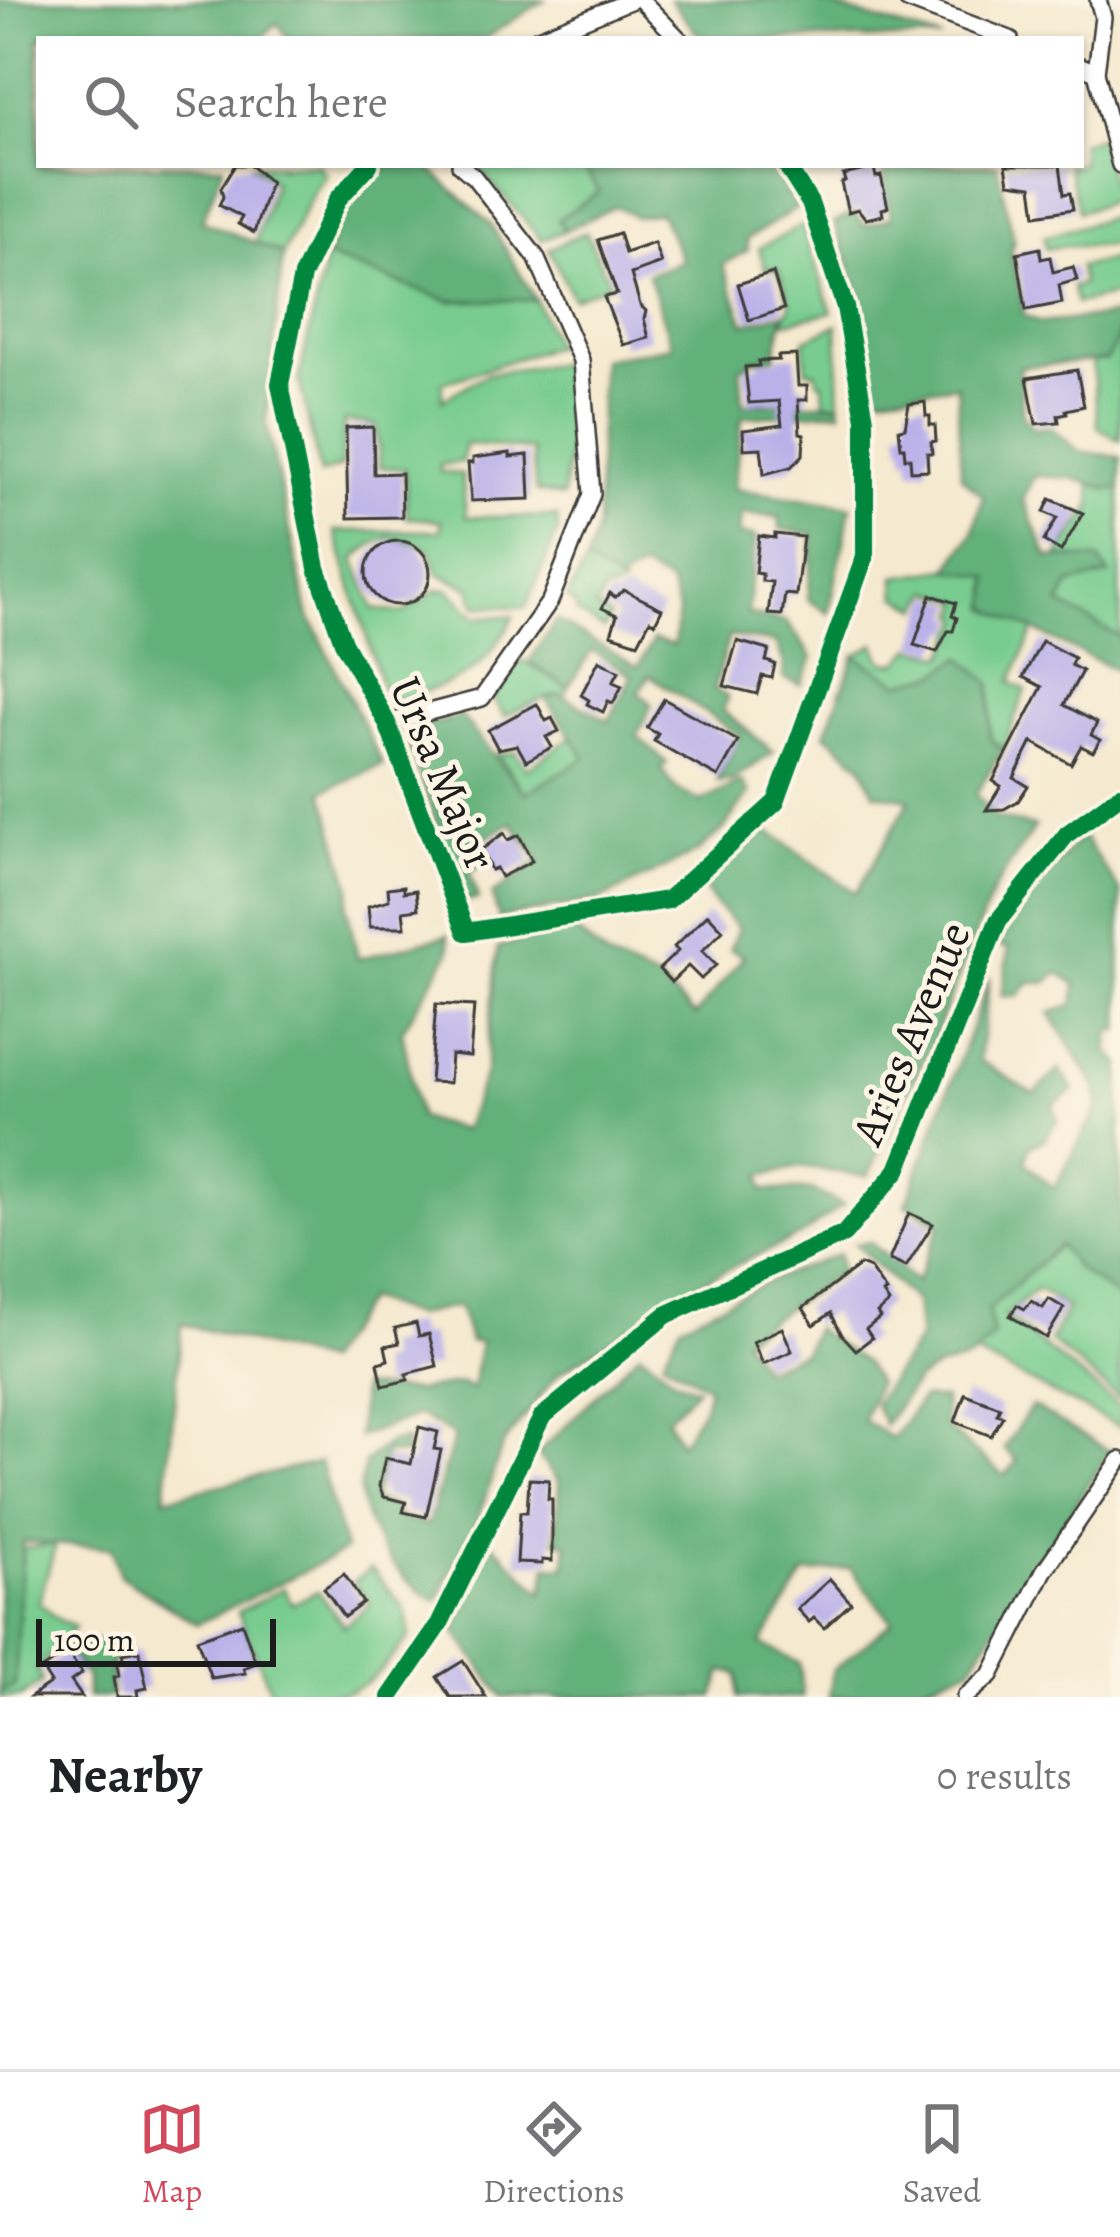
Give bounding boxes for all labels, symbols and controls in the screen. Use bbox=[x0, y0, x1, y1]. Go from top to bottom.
search box bbox=[36, 36, 1084, 168]
icon: search bbox=[78, 69, 144, 135]
text: Search here bbox=[174, 71, 388, 133]
street label: Ursa Major bbox=[375, 667, 512, 880]
street label: Aries Avenue bbox=[836, 912, 986, 1155]
scale bar bbox=[36, 1613, 276, 1666]
text: 100 m bbox=[54, 1617, 134, 1662]
text: Nearby bbox=[48, 1740, 202, 1810]
text: 0 results bbox=[937, 1749, 1072, 1802]
tab: Map bbox=[139, 2096, 205, 2213]
tab: Directions bbox=[483, 2096, 625, 2213]
tab: Saved bbox=[903, 2096, 981, 2213]

